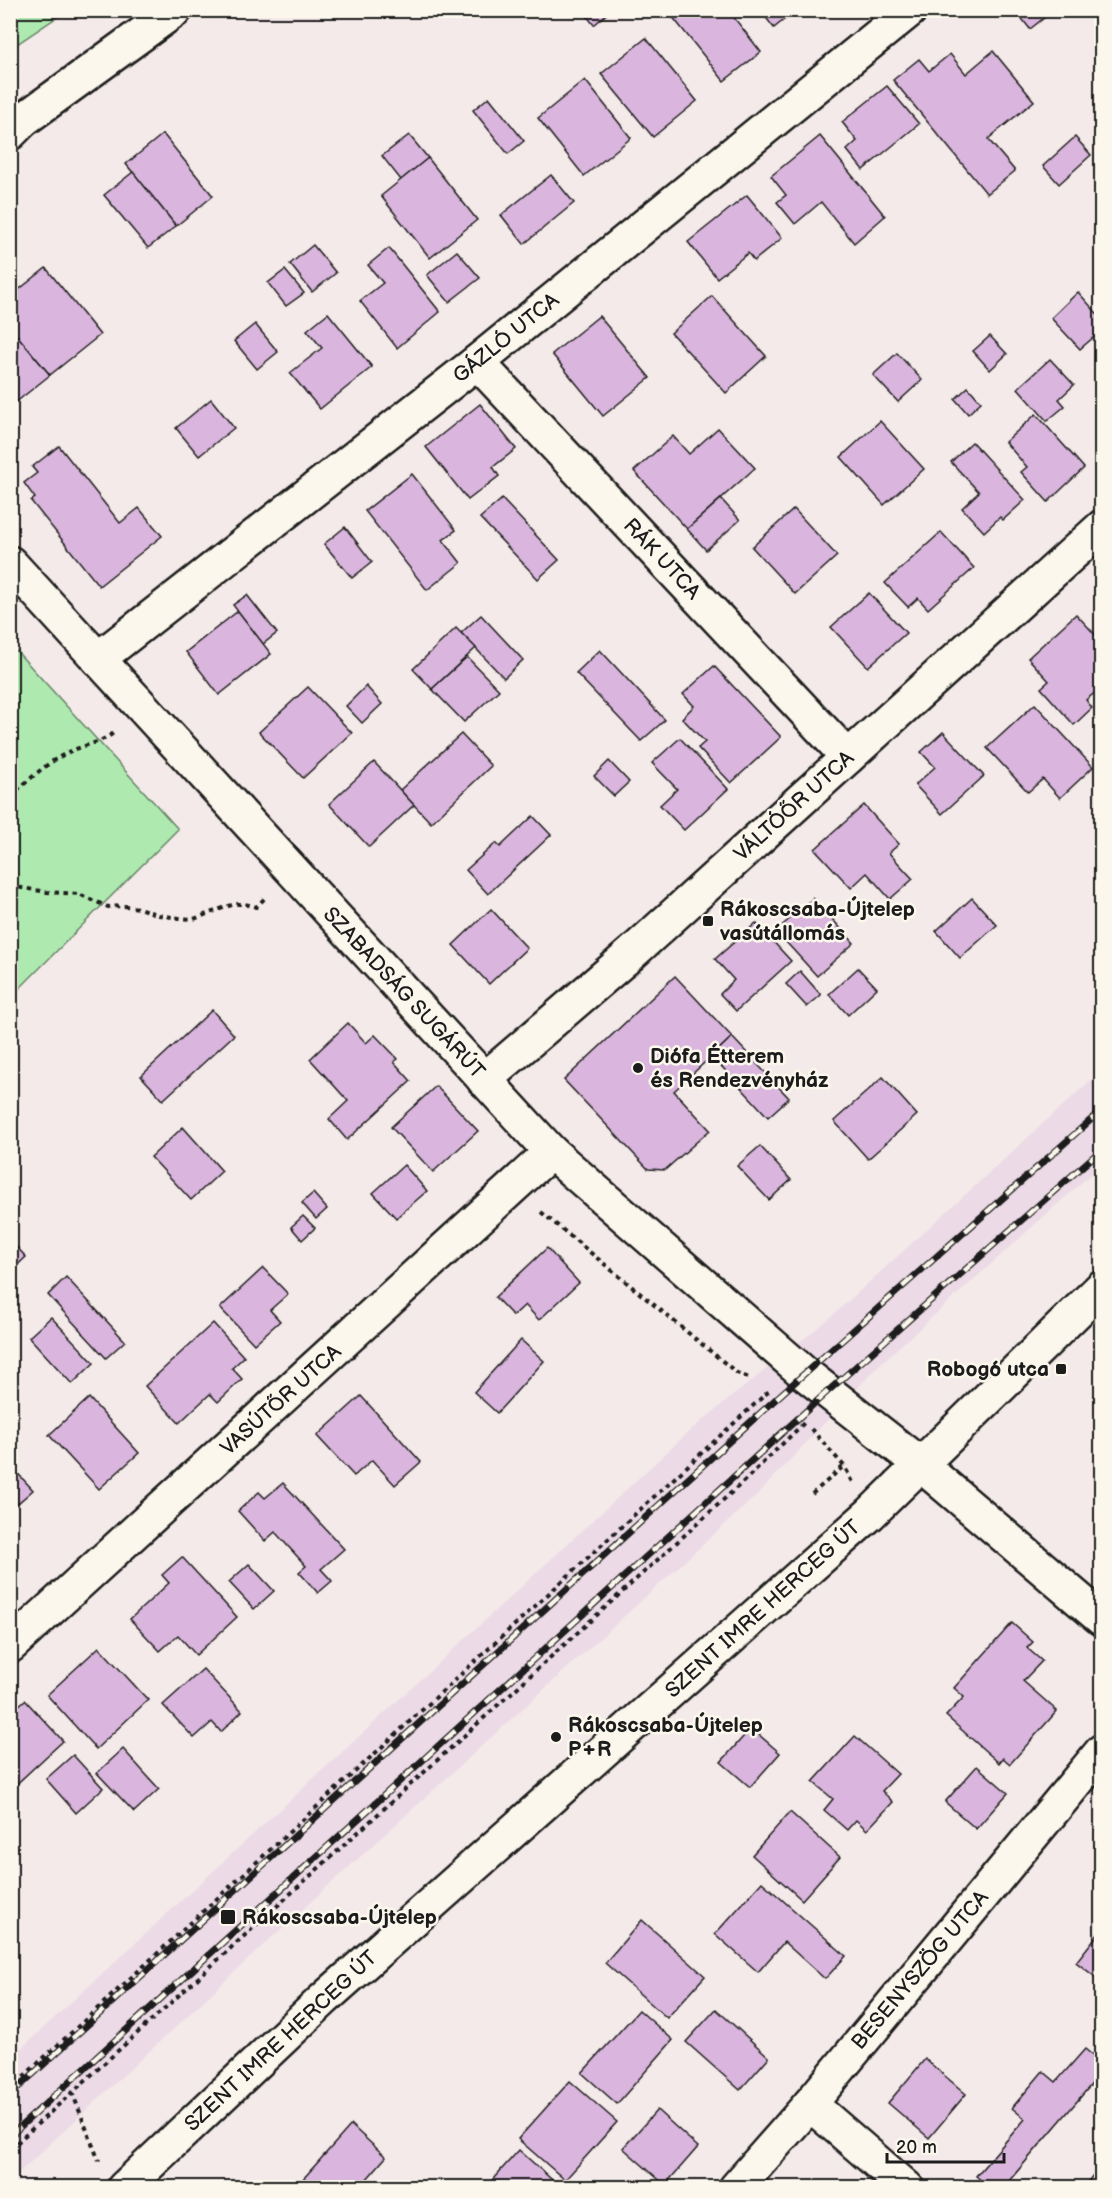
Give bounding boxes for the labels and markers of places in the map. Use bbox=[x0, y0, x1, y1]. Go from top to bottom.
place label: Rákoscsaba-Újtelep vasútállomás bbox=[719, 896, 915, 946]
marker: Rákoscsaba-Újtelep vasútállomás bbox=[701, 914, 715, 928]
place label: Diófa Étterem és Rendezvényház bbox=[650, 1043, 828, 1093]
marker: Diófa Étterem és Rendezvényház bbox=[631, 1061, 645, 1075]
place label: Robogó utca bbox=[927, 1357, 1049, 1382]
marker: Robogó utca bbox=[1054, 1362, 1068, 1376]
place label: Rákoscsaba-Újtelep P+R bbox=[568, 1712, 763, 1762]
marker: Rákoscsaba-Újtelep P+R bbox=[549, 1730, 563, 1744]
place label: Rákoscsaba-Újtelep bbox=[242, 1904, 437, 1930]
marker: Rákoscsaba-Újtelep bbox=[219, 1908, 237, 1926]

